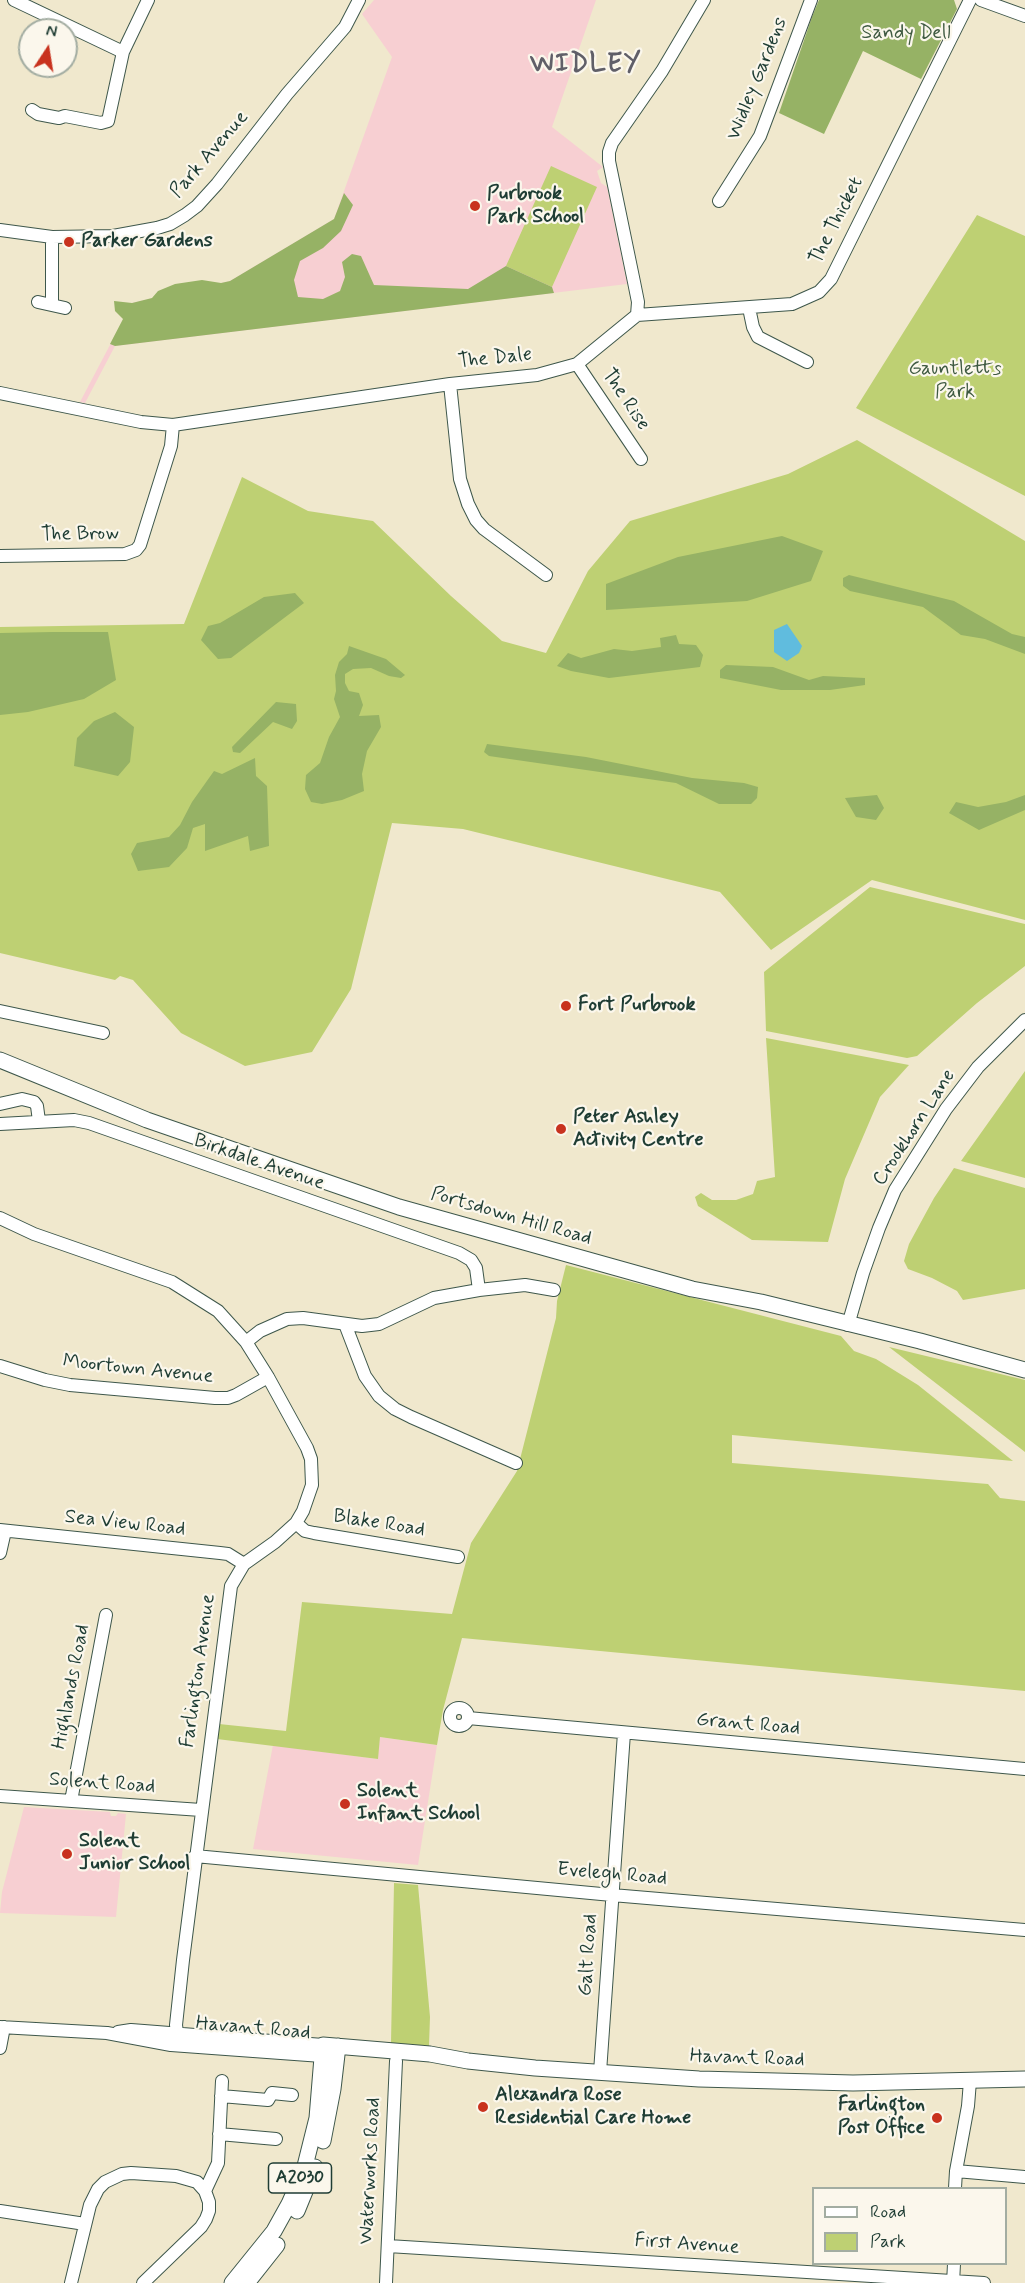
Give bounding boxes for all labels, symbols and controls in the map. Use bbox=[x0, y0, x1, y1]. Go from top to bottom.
street label: Widley Gardens bbox=[722, 14, 794, 144]
north arrow bbox=[18, 18, 78, 78]
text: N bbox=[44, 20, 59, 43]
park label: Sandy Dell bbox=[861, 22, 951, 46]
district label: WIDLEY bbox=[529, 50, 643, 82]
street label: Park Avenue bbox=[166, 106, 254, 204]
street label: The Thicket bbox=[805, 173, 869, 269]
place label: Purbrook Park School bbox=[487, 183, 584, 230]
marker: Purbrook Park School bbox=[468, 199, 482, 213]
place label: Parker Gardens bbox=[81, 230, 213, 254]
marker: Parker Gardens bbox=[62, 235, 76, 249]
street label: The Dale bbox=[457, 343, 533, 375]
park label: Gauntletts Park bbox=[909, 358, 1001, 405]
street label: The Rise bbox=[596, 364, 654, 436]
street label: The Brow bbox=[41, 522, 119, 548]
place label: Fort Purbrook bbox=[578, 994, 695, 1018]
marker: Fort Purbrook bbox=[559, 999, 573, 1013]
street label: Crookhorn Lane bbox=[868, 1065, 962, 1191]
place label: Peter Ashley Activity Centre bbox=[573, 1106, 704, 1153]
marker: Peter Ashley Activity Centre bbox=[554, 1122, 568, 1136]
street label: Birkdale Avenue bbox=[190, 1129, 328, 1197]
street label: Portsdown Hill Road bbox=[428, 1183, 594, 1251]
street label: Moortown Avenue bbox=[62, 1350, 214, 1390]
street label: Blake Road bbox=[332, 1505, 426, 1543]
street label: Sea View Road bbox=[64, 1506, 186, 1542]
street label: Farlington Avenue bbox=[176, 1593, 222, 1749]
street label: Highlands Road bbox=[48, 1623, 96, 1751]
street label: Grant Road bbox=[695, 1709, 801, 1741]
street label: Solent Road bbox=[48, 1768, 156, 1800]
place label: Solent Infant School bbox=[357, 1780, 480, 1827]
marker: Solent Infant School bbox=[338, 1797, 352, 1811]
place label: Solent Junior School bbox=[79, 1830, 190, 1877]
marker: Solent Junior School bbox=[60, 1847, 74, 1861]
street label: Evelegh Road bbox=[556, 1858, 668, 1892]
street label: Galt Road bbox=[574, 1913, 604, 1997]
street label: Havant Road bbox=[195, 2012, 311, 2046]
street label: Havant Road bbox=[689, 2045, 805, 2073]
place label: Alexandra Rose Residential Care Home bbox=[495, 2084, 691, 2131]
place label: Farlington Post Office bbox=[838, 2094, 925, 2141]
street label: Waterworks Road bbox=[355, 2097, 387, 2245]
marker: Alexandra Rose Residential Care Home bbox=[476, 2100, 490, 2114]
marker: Farlington Post Office bbox=[930, 2111, 944, 2125]
road number: A2030 bbox=[268, 2163, 332, 2193]
legend bbox=[812, 2187, 1007, 2265]
text: Road bbox=[870, 2200, 906, 2224]
street label: First Avenue bbox=[634, 2229, 740, 2261]
text: Park bbox=[870, 2230, 906, 2254]

